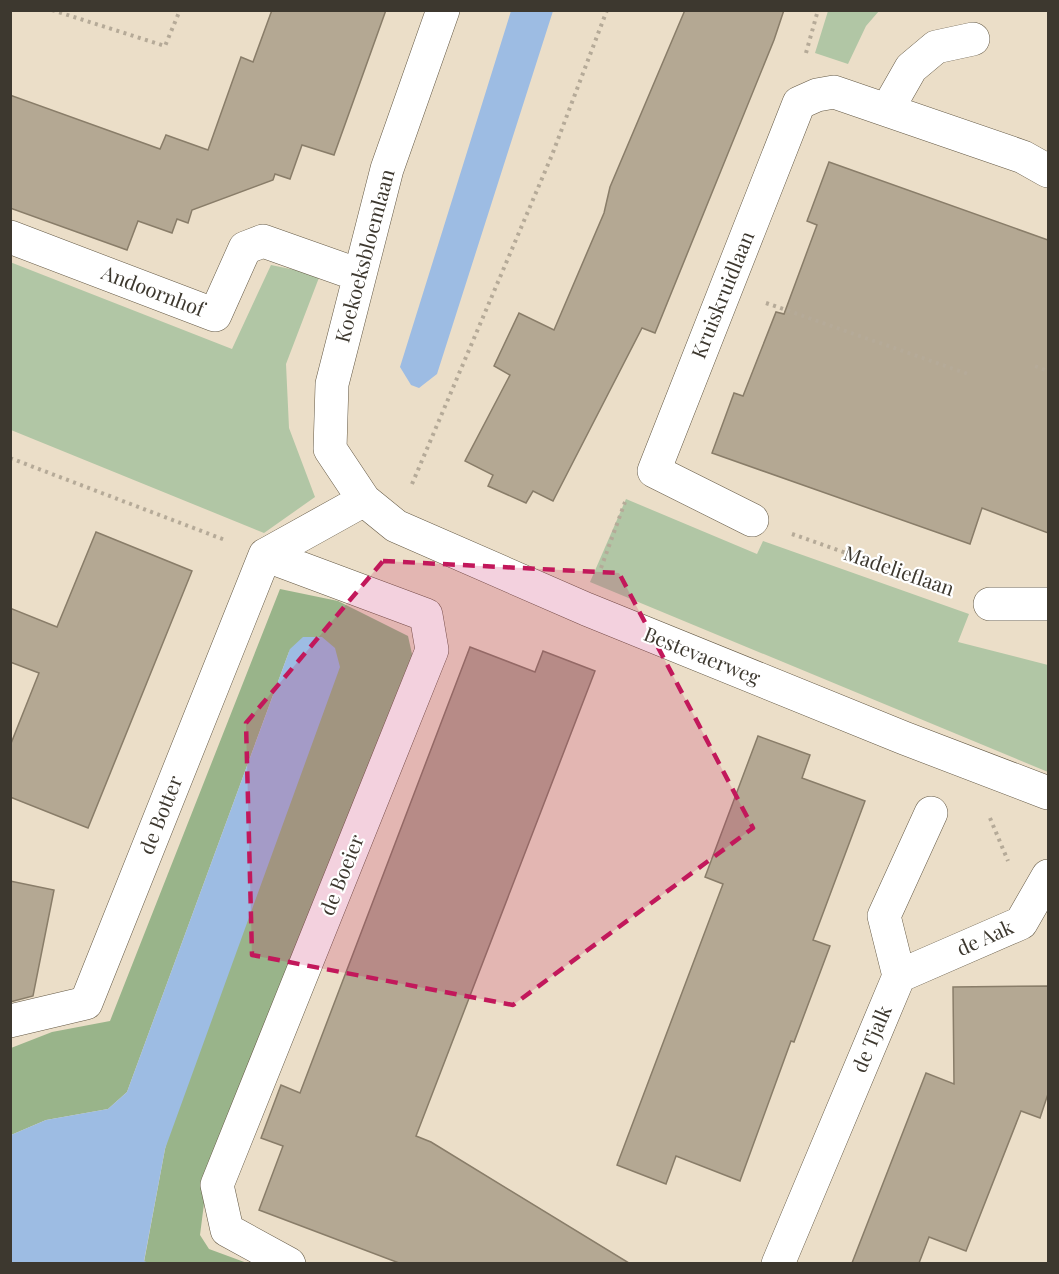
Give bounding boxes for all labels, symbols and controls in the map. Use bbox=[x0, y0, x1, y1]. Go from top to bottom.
street label: Koekoeksbloemlaan bbox=[327, 166, 400, 345]
street label: Kruiskruidlaan bbox=[684, 227, 759, 362]
street label: Andoornhof bbox=[97, 257, 210, 322]
street label: Madelieflaan bbox=[841, 538, 958, 601]
street label: Bestevaerweg bbox=[640, 619, 765, 690]
street label: de Botter bbox=[132, 771, 188, 858]
street label: de Boeier bbox=[312, 830, 369, 919]
street label: de Aak bbox=[952, 912, 1017, 961]
street label: de Tjalk bbox=[844, 1001, 897, 1076]

